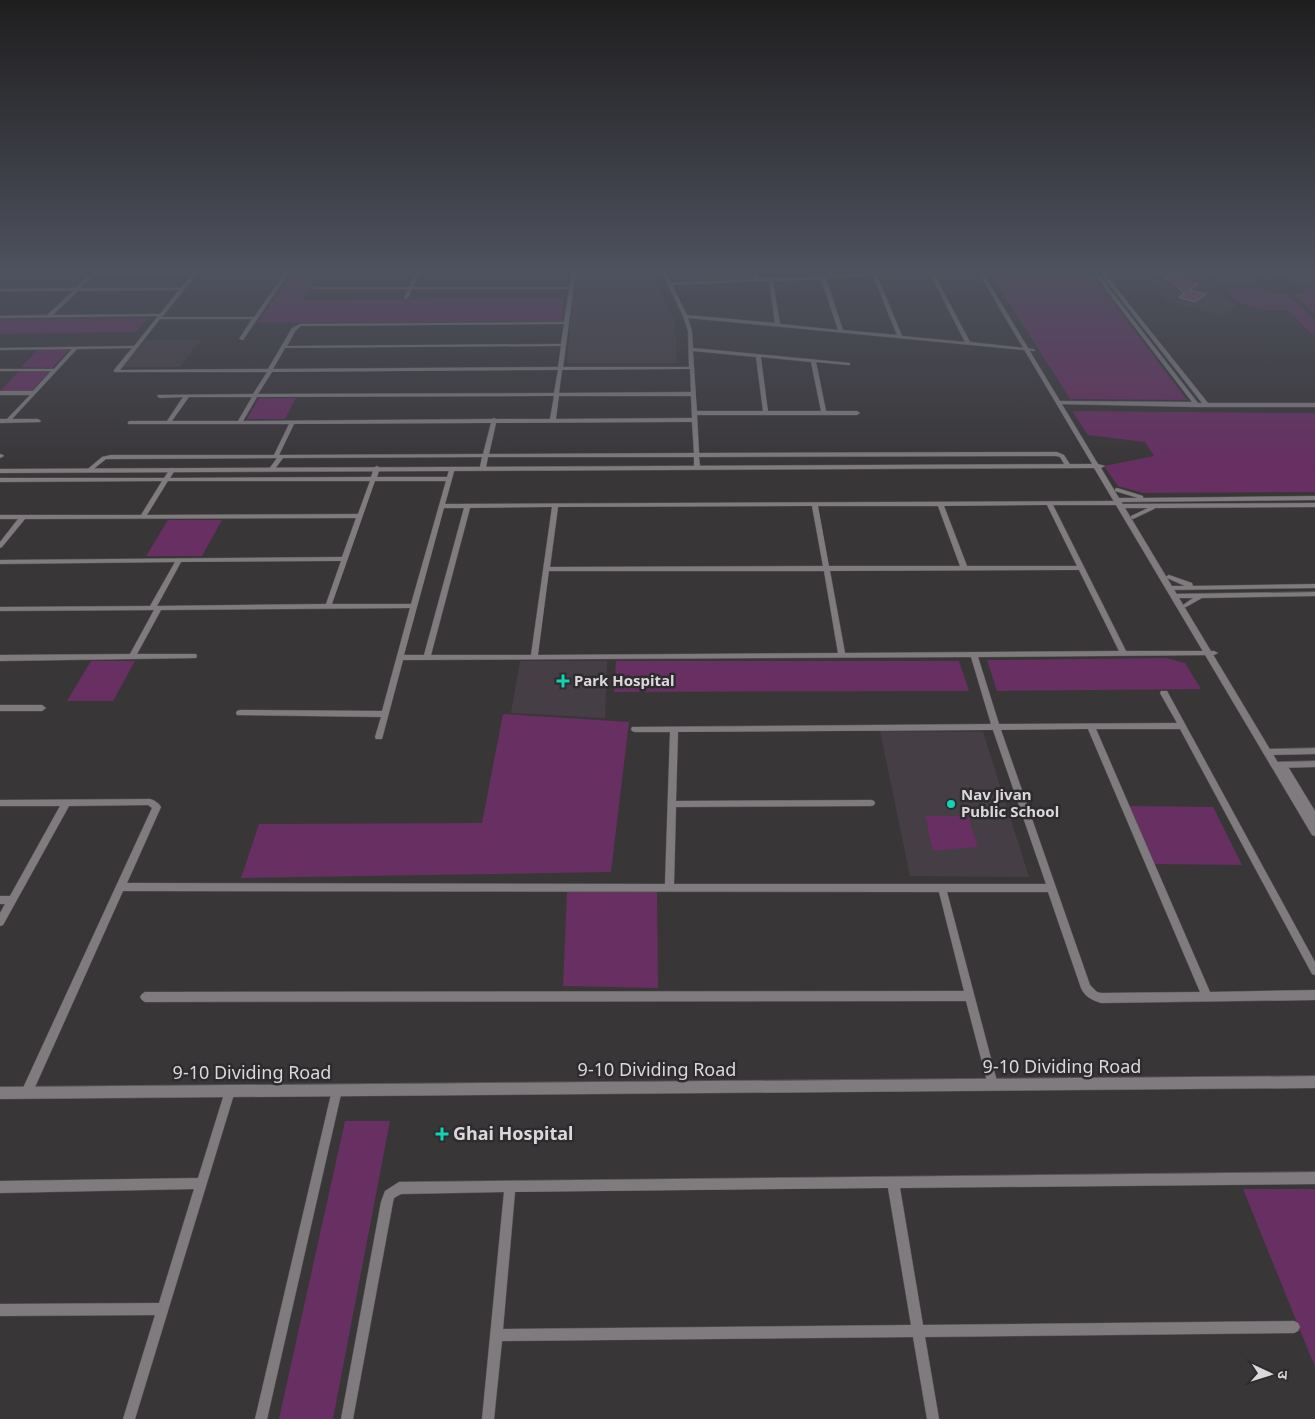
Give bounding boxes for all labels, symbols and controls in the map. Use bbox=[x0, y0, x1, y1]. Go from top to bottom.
place label: Park Hospital bbox=[574, 670, 675, 690]
marker: Park Hospital bbox=[556, 674, 570, 688]
place label: Nav Jivan Public School bbox=[961, 784, 1059, 821]
marker: Nav Jivan Public School bbox=[945, 798, 957, 810]
street label: 9-10 Dividing Road bbox=[983, 1054, 1141, 1078]
street label: 9-10 Dividing Road bbox=[578, 1057, 736, 1081]
street label: 9-10 Dividing Road bbox=[173, 1060, 331, 1084]
place label: Ghai Hospital bbox=[453, 1121, 573, 1145]
marker: Ghai Hospital bbox=[435, 1127, 449, 1141]
north arrow bbox=[1245, 1349, 1295, 1399]
text: उ bbox=[1274, 1370, 1293, 1380]

